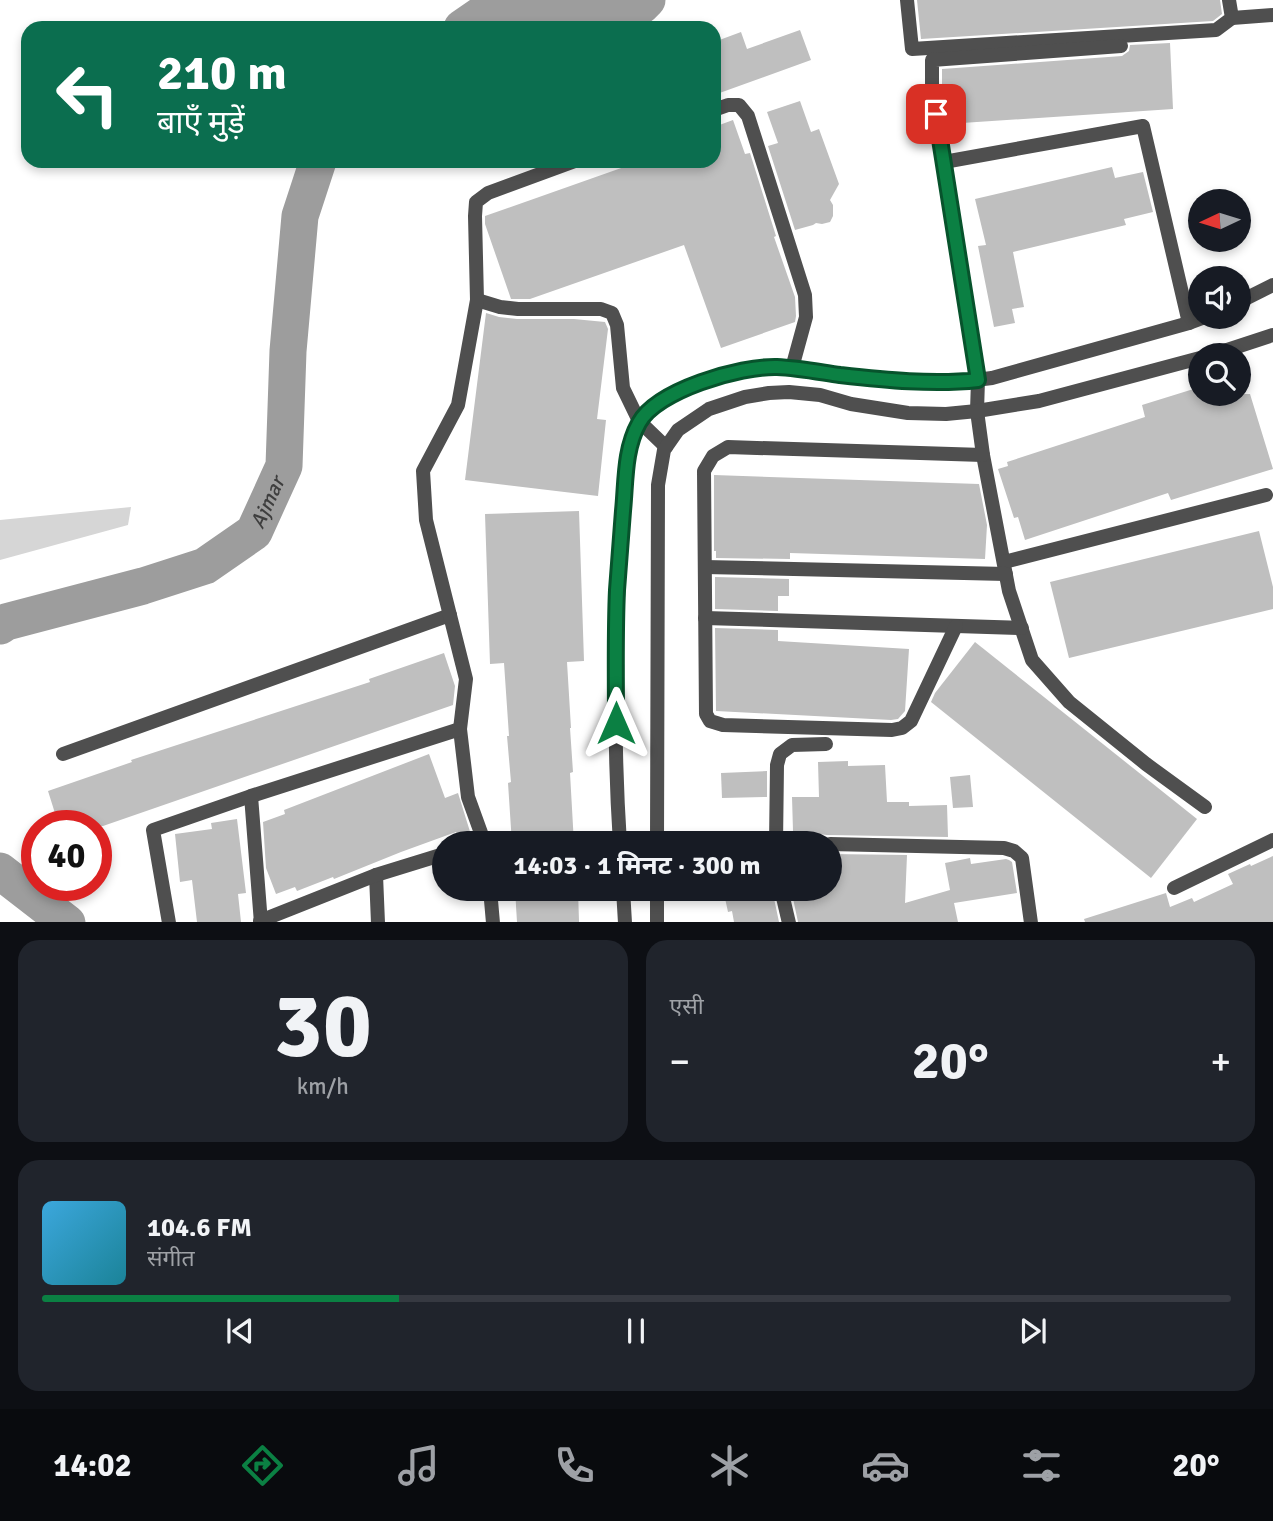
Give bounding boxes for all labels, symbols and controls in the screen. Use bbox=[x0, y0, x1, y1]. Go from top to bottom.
text: 210 m bbox=[157, 43, 287, 103]
icon: left bbox=[42, 49, 133, 140]
pin bbox=[906, 84, 966, 144]
icon: arrive bbox=[917, 95, 955, 133]
text: बाएँ मुड़ें bbox=[157, 103, 245, 142]
north arrow bbox=[1188, 189, 1251, 252]
map controls bbox=[1188, 189, 1251, 406]
button: sound bbox=[1188, 266, 1251, 329]
button: search bbox=[1188, 343, 1251, 406]
water label: Ajmar bbox=[244, 470, 292, 532]
position arrow bbox=[579, 686, 653, 760]
speed limit sign: 40 bbox=[21, 810, 112, 901]
text: 14:03 · 1 मिनट · 300 m bbox=[513, 850, 761, 882]
text: 30 bbox=[274, 970, 372, 1083]
text: एसी bbox=[670, 992, 704, 1021]
text: 20° bbox=[912, 1029, 989, 1093]
text: − bbox=[670, 1038, 690, 1085]
text: + bbox=[1210, 1038, 1231, 1085]
text: km/h bbox=[297, 1072, 349, 1101]
text: 104.6 FM bbox=[147, 1212, 252, 1244]
text: संगीत bbox=[147, 1244, 195, 1273]
icon: previous bbox=[221, 1312, 259, 1350]
icon: pause bbox=[617, 1312, 655, 1350]
icon: next bbox=[1014, 1312, 1052, 1350]
icon: directions bbox=[238, 1441, 287, 1490]
icon: music bbox=[394, 1441, 443, 1490]
icon: phone bbox=[550, 1441, 599, 1490]
icon: climate bbox=[705, 1441, 754, 1490]
icon: car bbox=[861, 1441, 910, 1490]
icon: filters bbox=[1017, 1441, 1066, 1490]
text: 14:02 bbox=[53, 1446, 132, 1485]
text: 20° bbox=[1172, 1446, 1220, 1485]

